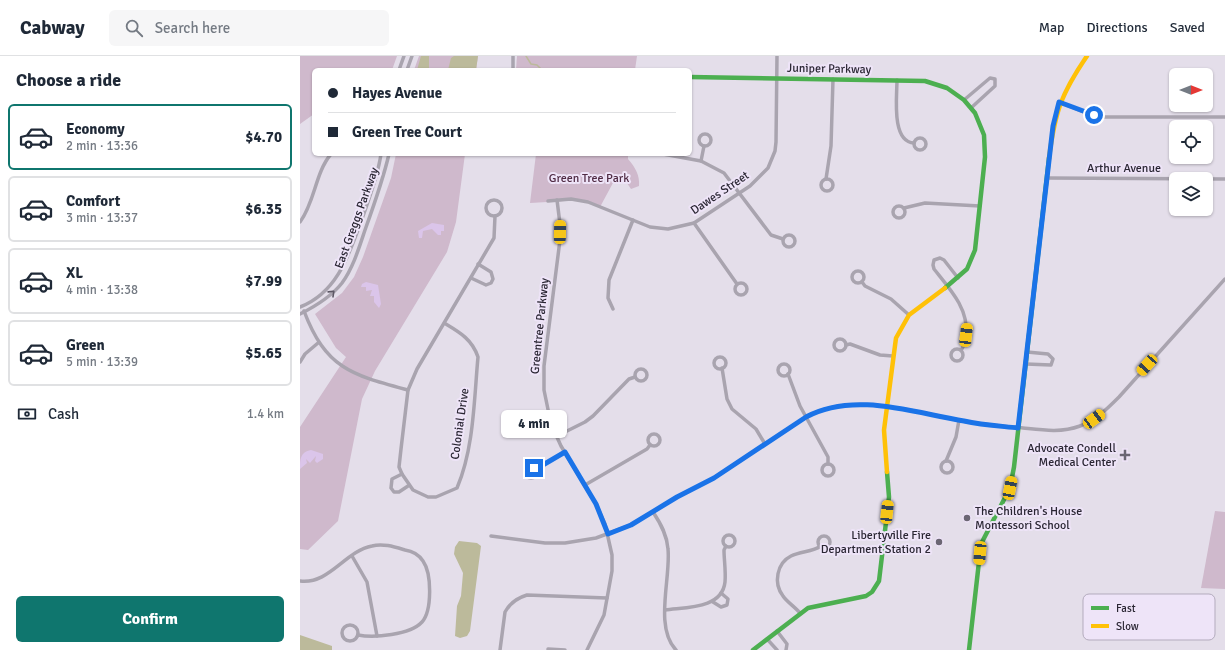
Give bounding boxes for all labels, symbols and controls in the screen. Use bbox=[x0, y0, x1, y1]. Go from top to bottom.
search box bbox=[109, 10, 389, 46]
text: Cabway bbox=[20, 16, 85, 40]
icon: search bbox=[123, 17, 145, 39]
text: Search here bbox=[155, 19, 230, 37]
text: Map bbox=[1039, 19, 1065, 36]
text: Directions bbox=[1087, 19, 1148, 36]
text: Saved bbox=[1170, 19, 1205, 36]
street label: Juniper Parkway bbox=[787, 61, 872, 77]
north arrow bbox=[1169, 68, 1213, 112]
map controls bbox=[1169, 68, 1213, 216]
text: Choose a ride bbox=[16, 69, 121, 91]
text: Hayes Avenue bbox=[352, 84, 442, 102]
route start bbox=[1085, 106, 1103, 124]
icon: car bbox=[18, 119, 54, 155]
text: Economy bbox=[66, 120, 125, 138]
button: locate bbox=[1169, 120, 1213, 164]
text: Green Tree Court bbox=[352, 123, 462, 141]
text: $4.70 bbox=[245, 128, 282, 146]
text: 2 min · 13:36 bbox=[66, 138, 138, 154]
street label: Arthur Avenue bbox=[1087, 161, 1161, 176]
street label: East Greggs Parkway bbox=[332, 165, 382, 271]
street label: Dawes Street bbox=[688, 168, 752, 218]
park label: Green Tree Park bbox=[549, 171, 629, 186]
button: layers bbox=[1169, 172, 1213, 216]
icon: car bbox=[18, 191, 54, 227]
text: Comfort bbox=[66, 192, 120, 210]
text: $6.35 bbox=[245, 200, 282, 218]
text: 3 min · 13:37 bbox=[66, 210, 138, 226]
car bbox=[554, 220, 566, 244]
icon: car bbox=[18, 263, 54, 299]
text: XL bbox=[66, 264, 83, 282]
text: $7.99 bbox=[245, 272, 282, 290]
street label: Greentree Parkway bbox=[527, 277, 553, 375]
text: 4 min · 13:38 bbox=[66, 282, 138, 298]
one-way arrow bbox=[328, 290, 335, 297]
car bbox=[959, 322, 973, 348]
icon: car bbox=[18, 335, 54, 371]
text: Green bbox=[66, 336, 105, 354]
text: $5.65 bbox=[245, 344, 282, 362]
car bbox=[1135, 352, 1159, 378]
text: 5 min · 13:39 bbox=[66, 354, 138, 370]
street label: Colonial Drive bbox=[448, 387, 472, 461]
icon: cash bbox=[16, 403, 38, 425]
text: Cash bbox=[48, 405, 79, 423]
text: 1.4 km bbox=[247, 406, 284, 422]
car bbox=[1081, 407, 1107, 431]
callout: 4 min bbox=[501, 410, 567, 438]
text: 4 min bbox=[518, 416, 550, 432]
place label: Advocate Condell Medical Center bbox=[1027, 441, 1117, 470]
marker: Advocate Condell Medical Center bbox=[1119, 449, 1131, 461]
route end bbox=[525, 459, 543, 477]
car bbox=[1002, 475, 1018, 501]
car bbox=[880, 499, 894, 525]
place label: The Children's House Montessori School bbox=[975, 504, 1082, 533]
marker: The Children's House Montessori School bbox=[962, 513, 972, 523]
place label: Libertyville Fire Department Station 2 bbox=[821, 528, 931, 557]
marker: Libertyville Fire Department Station 2 bbox=[934, 537, 944, 547]
car bbox=[973, 541, 987, 565]
legend bbox=[1083, 594, 1215, 640]
button: Confirm bbox=[16, 596, 284, 642]
text: Fast bbox=[1116, 602, 1136, 615]
text: Slow bbox=[1116, 620, 1139, 633]

